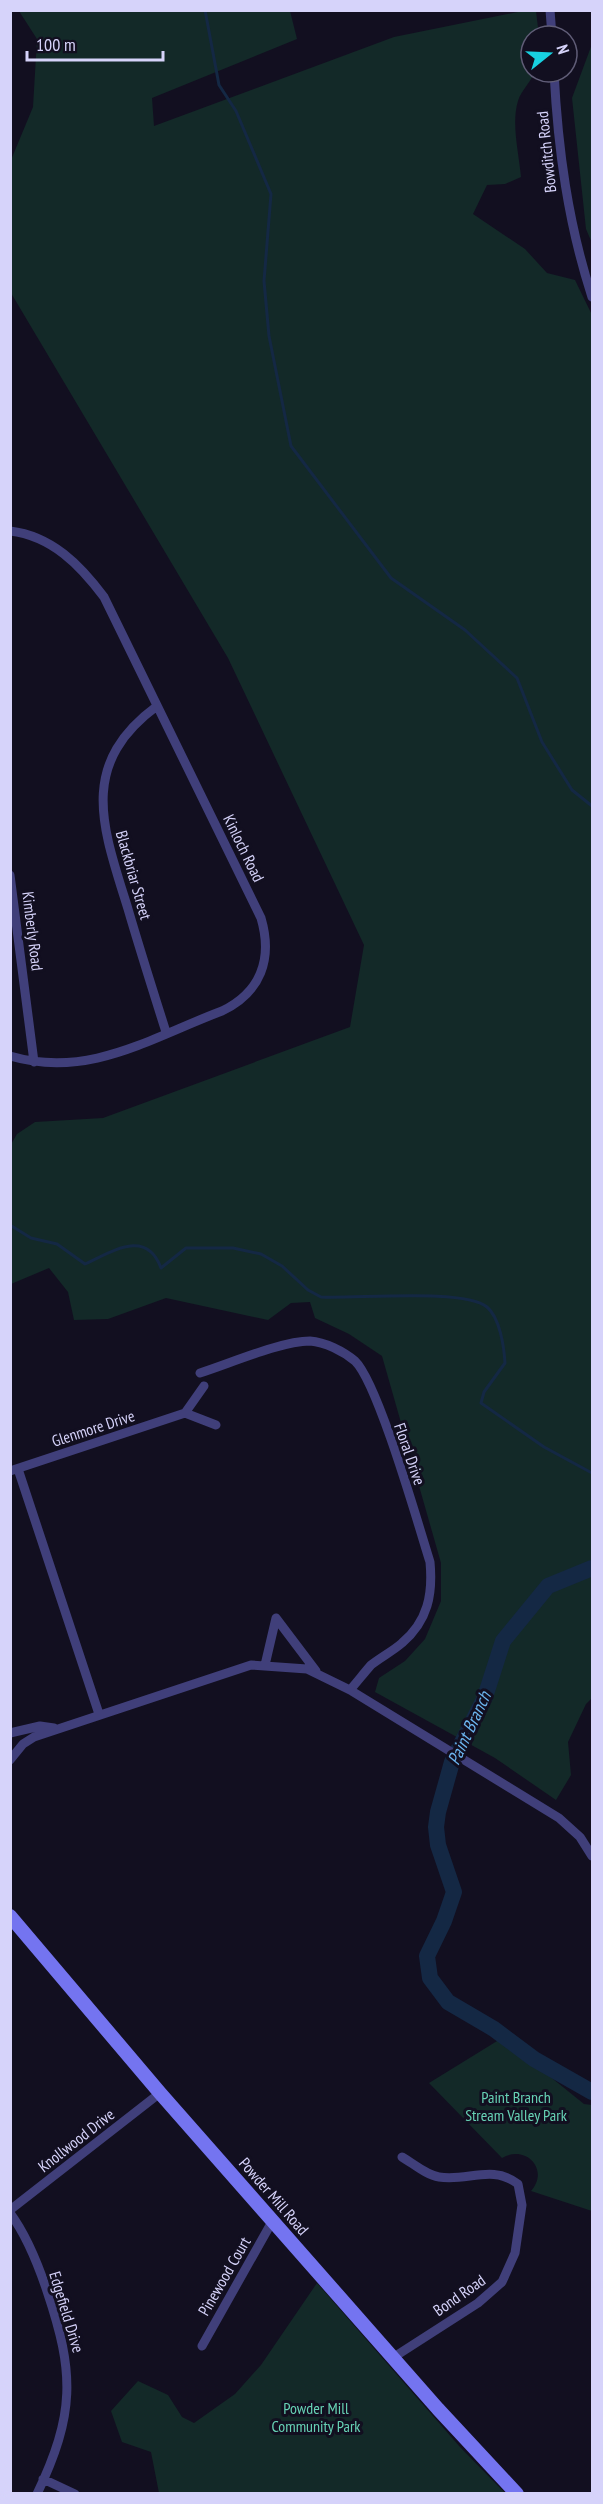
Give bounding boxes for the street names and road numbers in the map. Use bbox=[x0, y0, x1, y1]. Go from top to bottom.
street label: Bowditch Road bbox=[532, 110, 560, 194]
street label: Kinloch Road bbox=[219, 811, 269, 885]
street label: Blackbriar Street bbox=[112, 828, 156, 922]
street label: Kimberly Road bbox=[18, 890, 48, 972]
street label: Glenmore Drive bbox=[49, 1405, 137, 1451]
street label: Floral Drive bbox=[390, 1420, 430, 1488]
street label: Knollwood Drive bbox=[34, 2104, 118, 2176]
street label: Powder Mill Road bbox=[235, 2153, 313, 2239]
street label: Pinewood Court bbox=[193, 2233, 255, 2319]
street label: Edgefield Drive bbox=[45, 2269, 89, 2355]
street label: Bond Road bbox=[429, 2270, 489, 2320]

